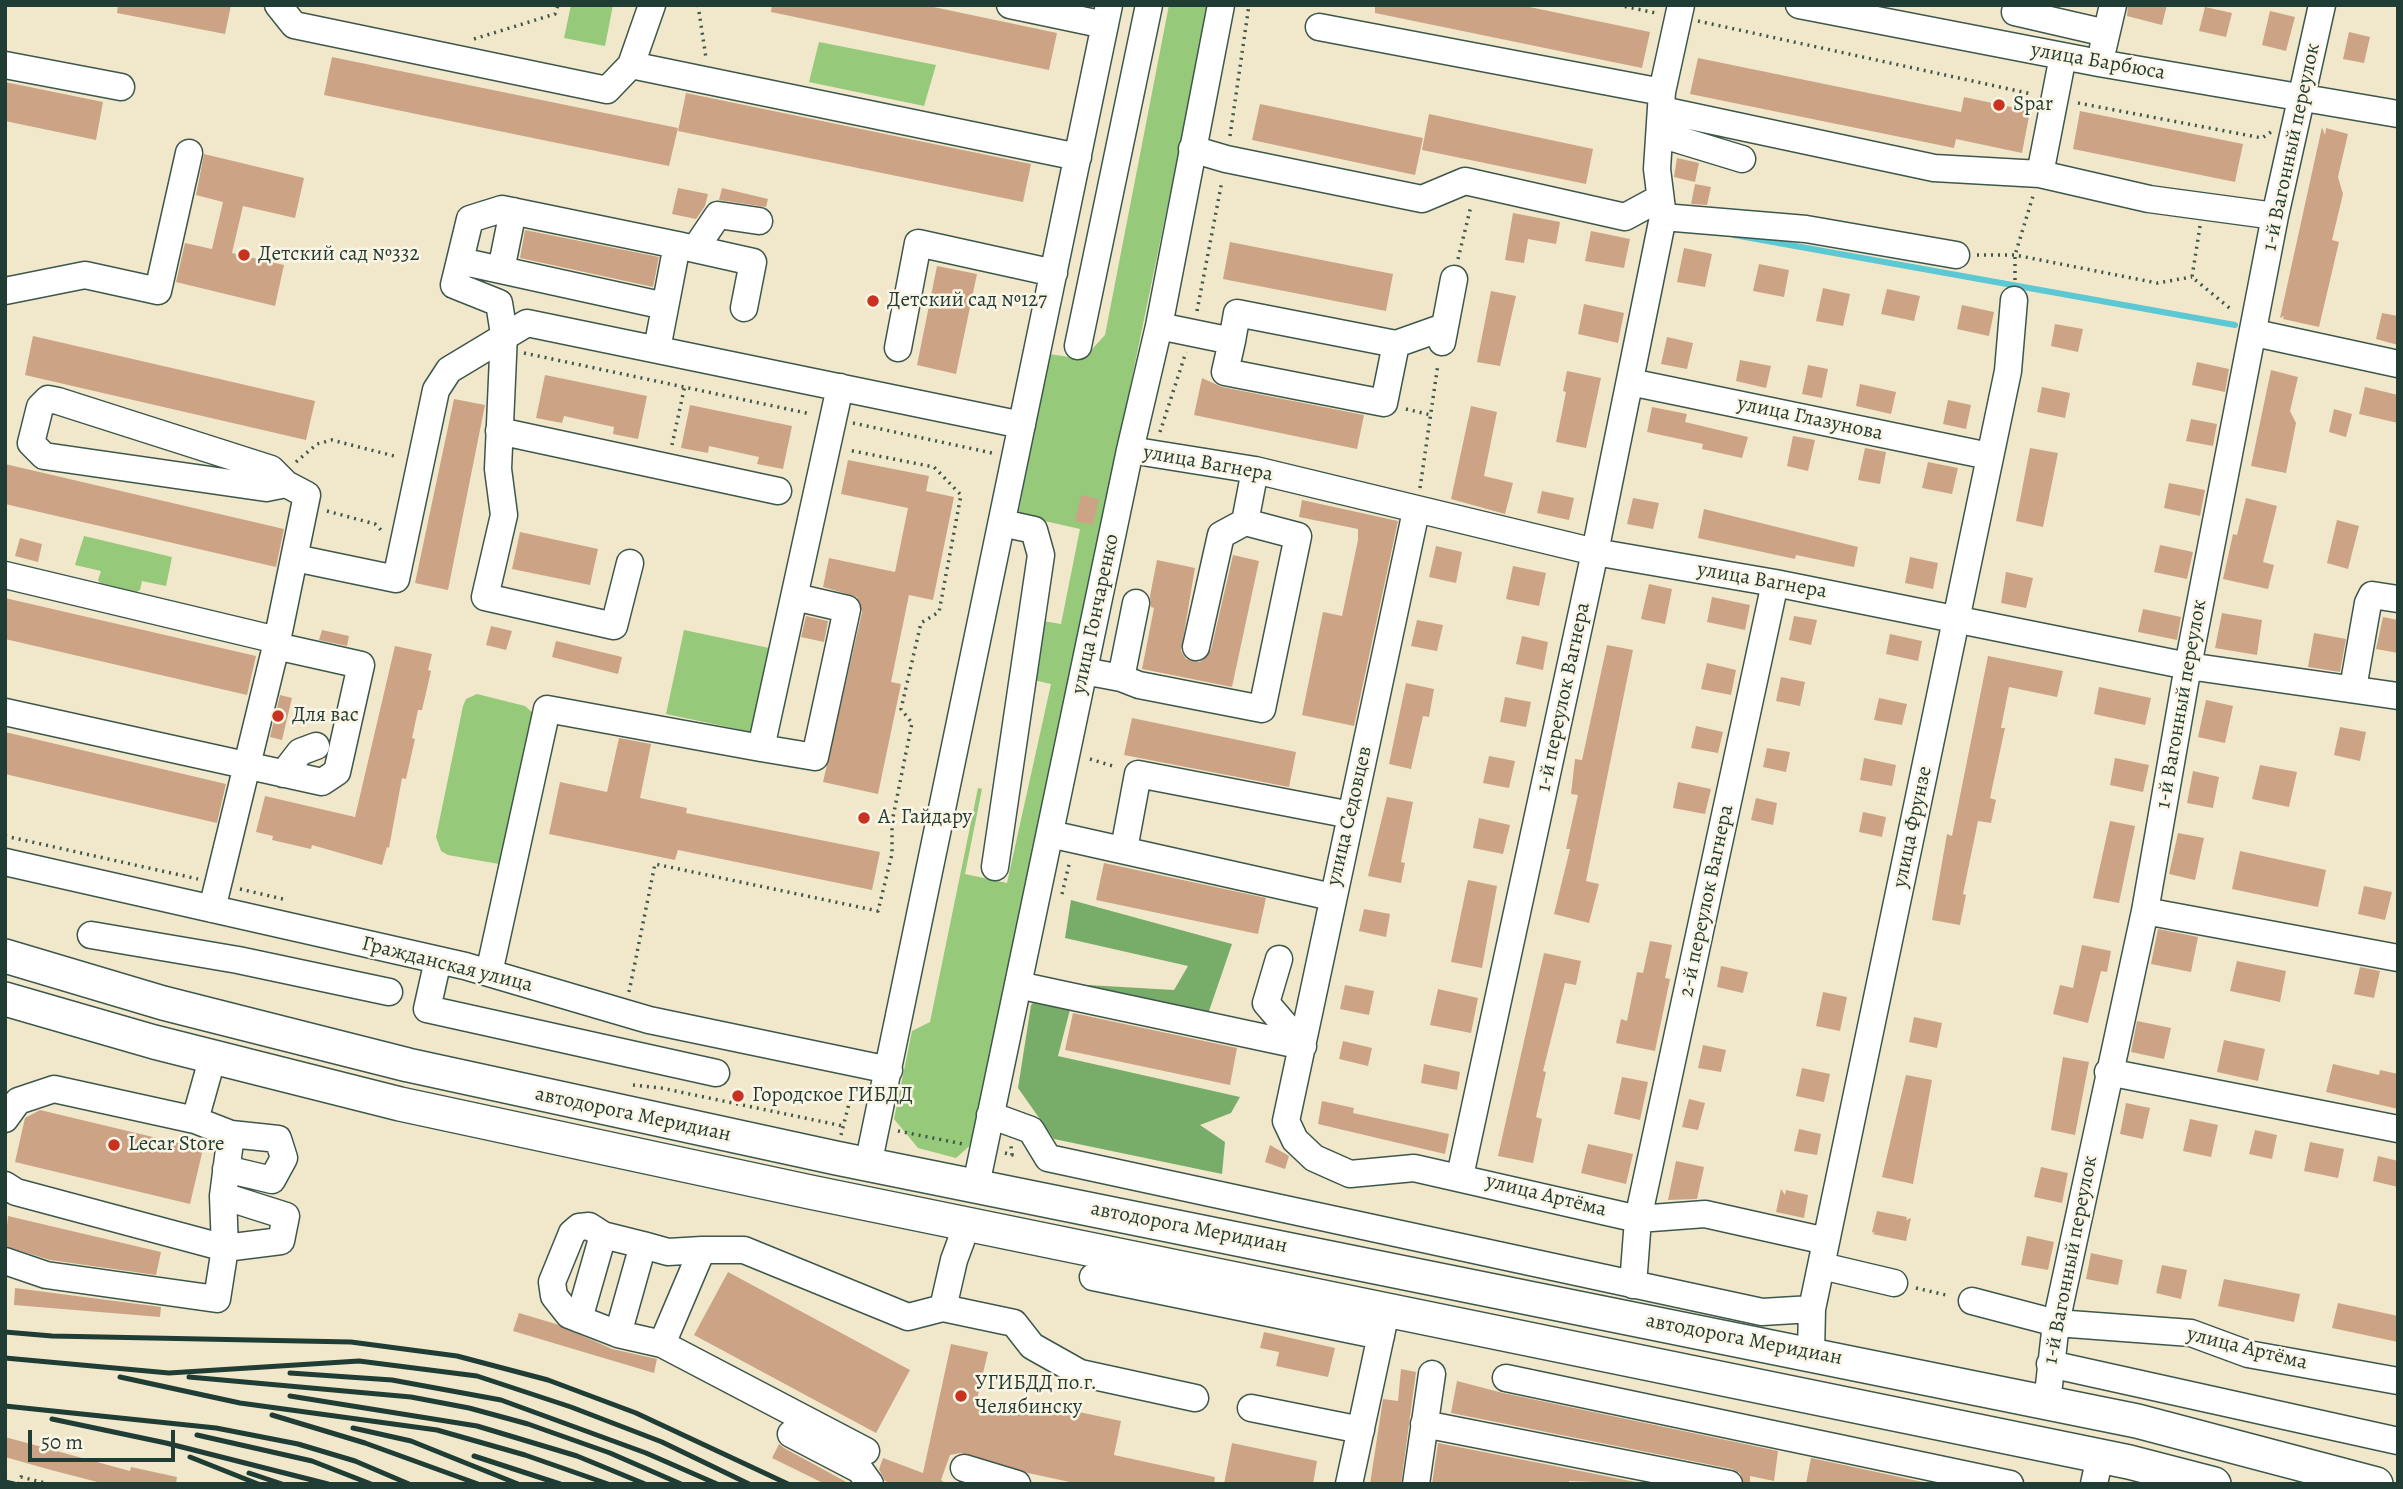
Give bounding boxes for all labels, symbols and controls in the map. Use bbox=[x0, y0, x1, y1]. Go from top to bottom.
street label: улица Барбюса bbox=[2029, 38, 2167, 86]
street label: 1-й Вагонный переулок bbox=[2258, 41, 2326, 253]
place label: Spar bbox=[2013, 92, 2053, 118]
marker: Spar bbox=[1991, 97, 2007, 113]
place label: Детский сад №332 bbox=[258, 242, 420, 268]
marker: Детский сад №332 bbox=[236, 247, 252, 263]
place label: Детский сад №127 bbox=[887, 288, 1047, 314]
marker: Детский сад №127 bbox=[865, 293, 881, 309]
street label: улица Глазунова bbox=[1735, 391, 1885, 447]
street label: улица Вагнера bbox=[1141, 440, 1275, 488]
street label: улица Гончаренко bbox=[1067, 532, 1125, 696]
street label: улица Вагнера bbox=[1695, 557, 1829, 605]
street label: 1-й Вагонный переулок bbox=[2151, 598, 2213, 810]
street label: 1-й переулок Вагнера bbox=[1532, 600, 1596, 794]
place label: Для вас bbox=[292, 703, 359, 729]
marker: Для вас bbox=[270, 708, 286, 724]
street label: улица Седовцев bbox=[1322, 744, 1378, 888]
street label: улица Фрунзе bbox=[1888, 764, 1938, 890]
street label: 2-й переулок Вагнера bbox=[1674, 803, 1740, 999]
place label: А. Гайдару bbox=[878, 805, 972, 831]
marker: А. Гайдару bbox=[856, 810, 872, 826]
street label: Гражданская улица bbox=[359, 932, 535, 998]
street label: автодорога Меридиан bbox=[533, 1082, 733, 1148]
place label: Городское ГИБДД bbox=[752, 1083, 913, 1109]
marker: Городское ГИБДД bbox=[730, 1088, 746, 1104]
place label: Lecar Store bbox=[128, 1132, 224, 1158]
marker: Lecar Store bbox=[106, 1137, 122, 1153]
street label: 1-й Вагонный переулок bbox=[2038, 1154, 2104, 1366]
street label: улица Артёма bbox=[1483, 1169, 1609, 1223]
street label: автодорога Меридиан bbox=[1089, 1197, 1289, 1259]
street label: автодорога Меридиан bbox=[1644, 1309, 1844, 1371]
street label: улица Артёма bbox=[2184, 1322, 2310, 1376]
place label: УГИБДД по г. Челябинску bbox=[975, 1371, 1097, 1421]
marker: УГИБДД по г. Челябинску bbox=[953, 1388, 969, 1404]
scale bar bbox=[32, 1416, 178, 1460]
text: 50 m bbox=[41, 1428, 83, 1456]

